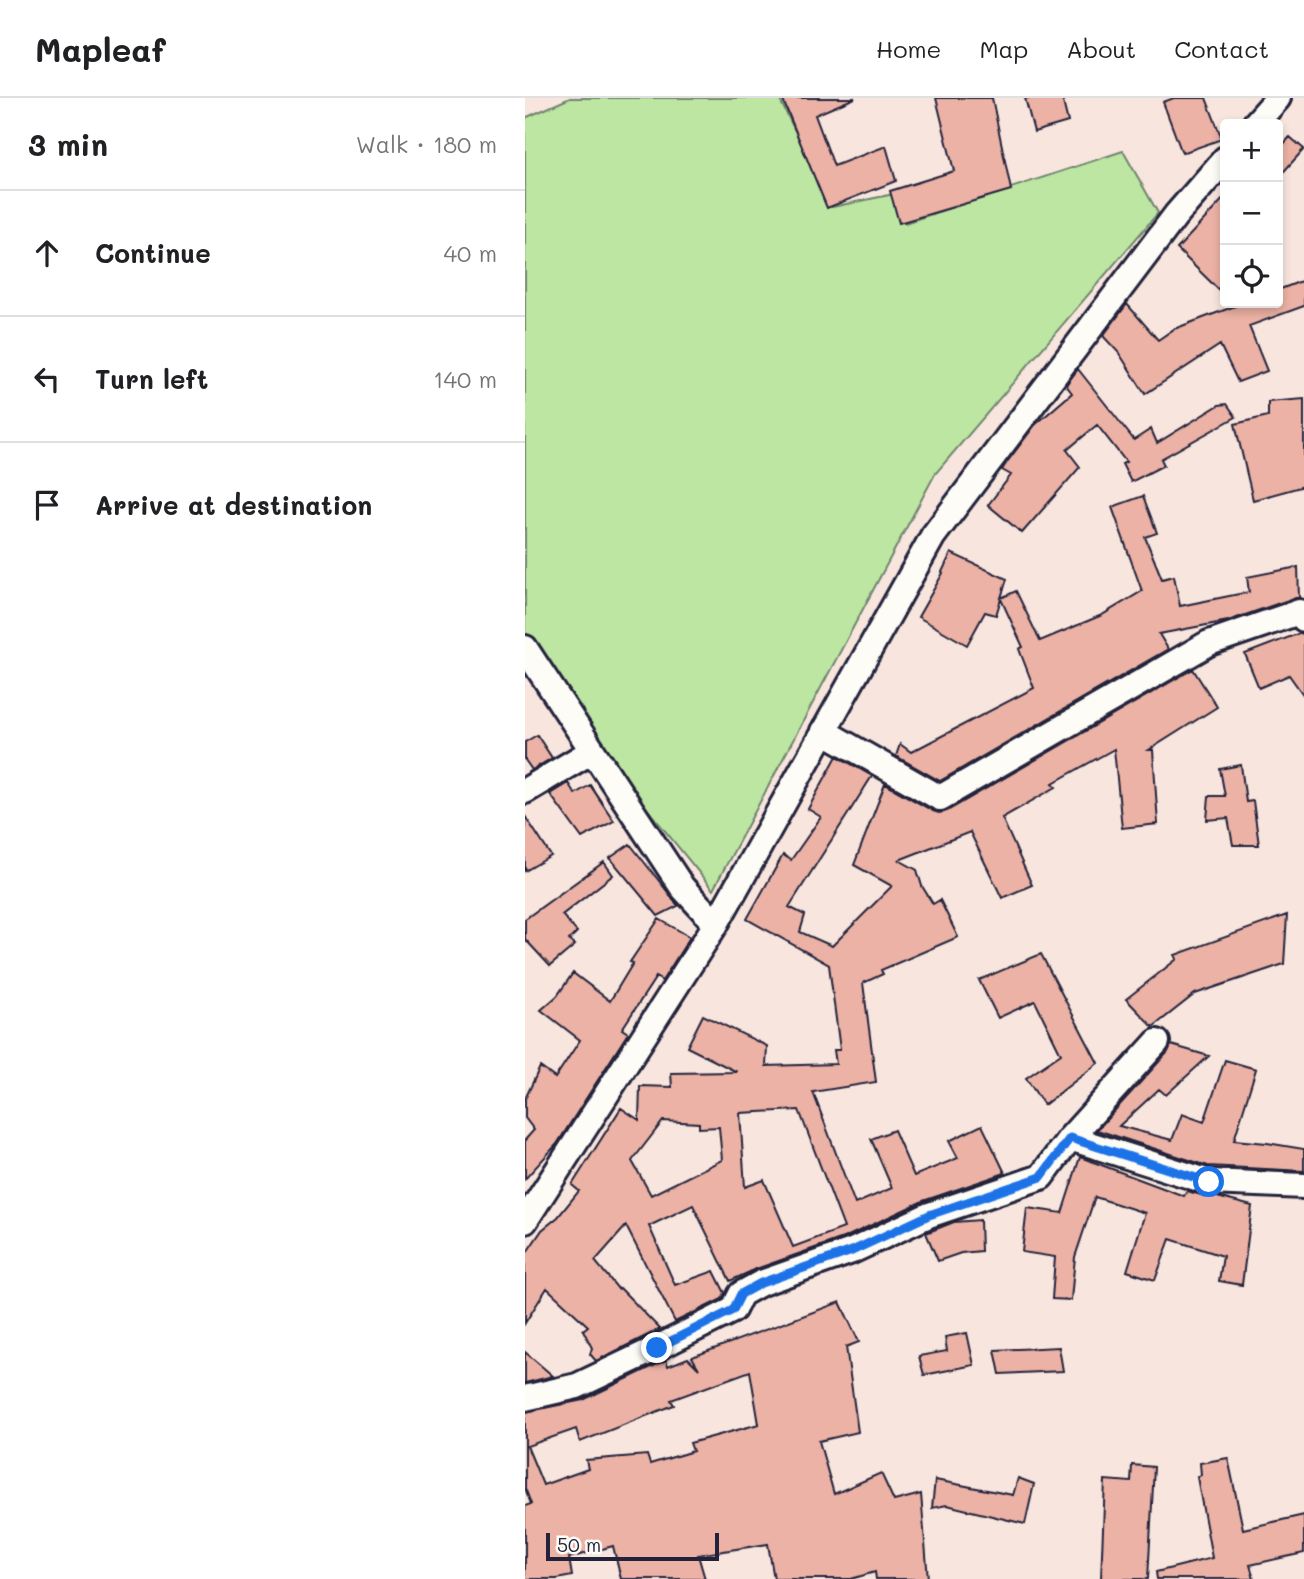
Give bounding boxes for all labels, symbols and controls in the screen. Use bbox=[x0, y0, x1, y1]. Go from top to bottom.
text: Mapleaf bbox=[35, 27, 166, 70]
text: Home bbox=[876, 33, 941, 64]
text: Map bbox=[979, 33, 1028, 64]
text: About bbox=[1066, 33, 1136, 64]
text: Contact bbox=[1174, 33, 1269, 64]
map controls bbox=[1220, 119, 1283, 308]
button: + bbox=[1220, 119, 1283, 182]
text: 3 min bbox=[28, 124, 108, 164]
text: Walk · 180 m bbox=[356, 129, 497, 159]
button: − bbox=[1220, 182, 1283, 245]
icon: ahead bbox=[28, 234, 66, 272]
text: Continue bbox=[95, 236, 211, 270]
text: 40 m bbox=[444, 238, 497, 268]
button: locate bbox=[1220, 245, 1283, 308]
icon: left bbox=[28, 360, 66, 398]
text: Turn left bbox=[95, 362, 208, 396]
text: 140 m bbox=[433, 364, 497, 394]
icon: arrive bbox=[28, 486, 66, 524]
text: Arrive at destination bbox=[95, 488, 372, 522]
route start bbox=[1193, 1166, 1224, 1197]
route end bbox=[641, 1332, 672, 1363]
scale bar bbox=[546, 1530, 719, 1562]
text: 50 m bbox=[557, 1532, 601, 1557]

